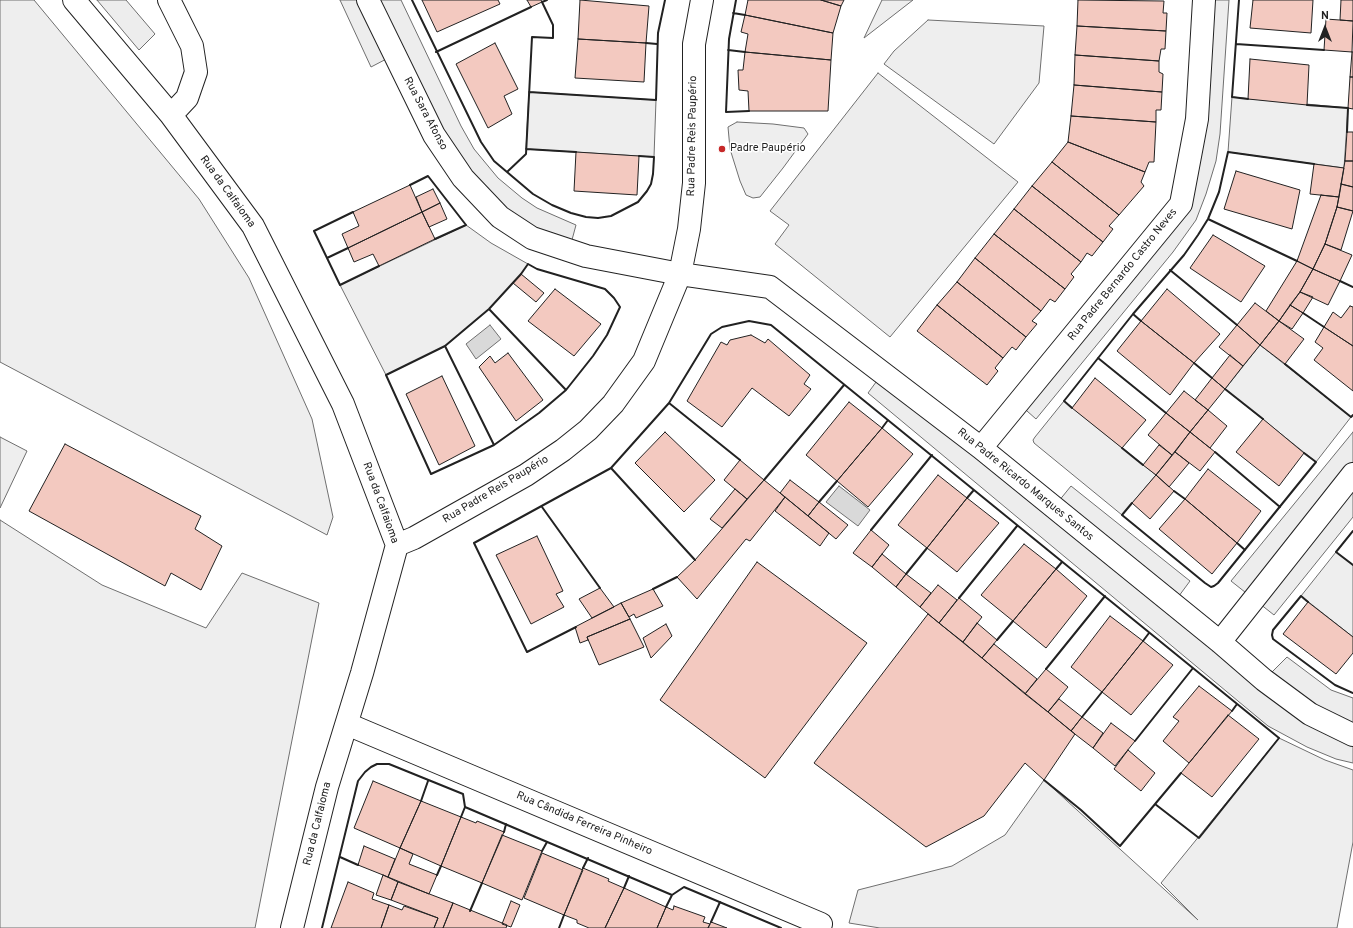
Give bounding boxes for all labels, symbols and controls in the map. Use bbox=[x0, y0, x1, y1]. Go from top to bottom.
north arrow bbox=[1305, 8, 1345, 48]
text: N bbox=[1321, 9, 1329, 23]
street label: Rua Sara Afonso bbox=[400, 75, 450, 153]
street label: Rua Padre Reis Paupério bbox=[685, 75, 701, 197]
place label: Padre Paupério bbox=[730, 142, 806, 156]
marker: Padre Paupério bbox=[717, 144, 727, 154]
street label: Rua da Calfaioma bbox=[197, 154, 257, 230]
street label: Rua Padre Bernardo Castro Neves bbox=[1066, 206, 1180, 344]
street label: Rua Padre Ricardo Marques Santos bbox=[954, 426, 1096, 544]
street label: Rua Padre Reis Paupério bbox=[441, 453, 551, 527]
street label: Rua da Calfaioma bbox=[359, 461, 401, 545]
street label: Rua da Calfaioma bbox=[301, 781, 335, 867]
street label: Rua Cândida Ferreira Pinheiro bbox=[514, 789, 654, 859]

